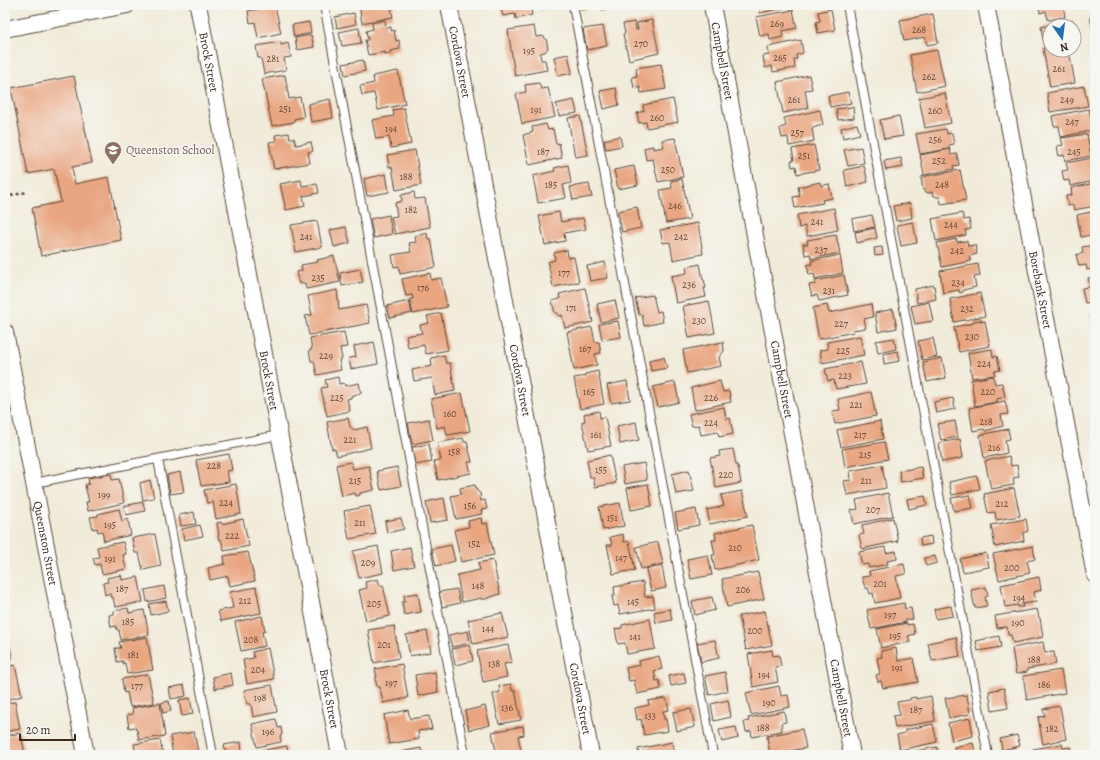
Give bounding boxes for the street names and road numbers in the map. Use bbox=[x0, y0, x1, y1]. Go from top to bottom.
street label: Campbell Street bbox=[707, 21, 738, 101]
street label: Cordova Street bbox=[445, 25, 474, 99]
street label: Brock Street bbox=[195, 31, 222, 93]
street label: Borebank Street bbox=[1025, 249, 1056, 330]
street label: Campbell Street bbox=[767, 339, 797, 420]
street label: Cordova Street bbox=[505, 343, 535, 418]
street label: Brock Street bbox=[256, 349, 283, 412]
street label: Queenston Street bbox=[30, 500, 61, 587]
street label: Campbell Street bbox=[826, 658, 856, 738]
street label: Cordova Street bbox=[566, 661, 595, 736]
street label: Brock Street bbox=[316, 667, 343, 730]

